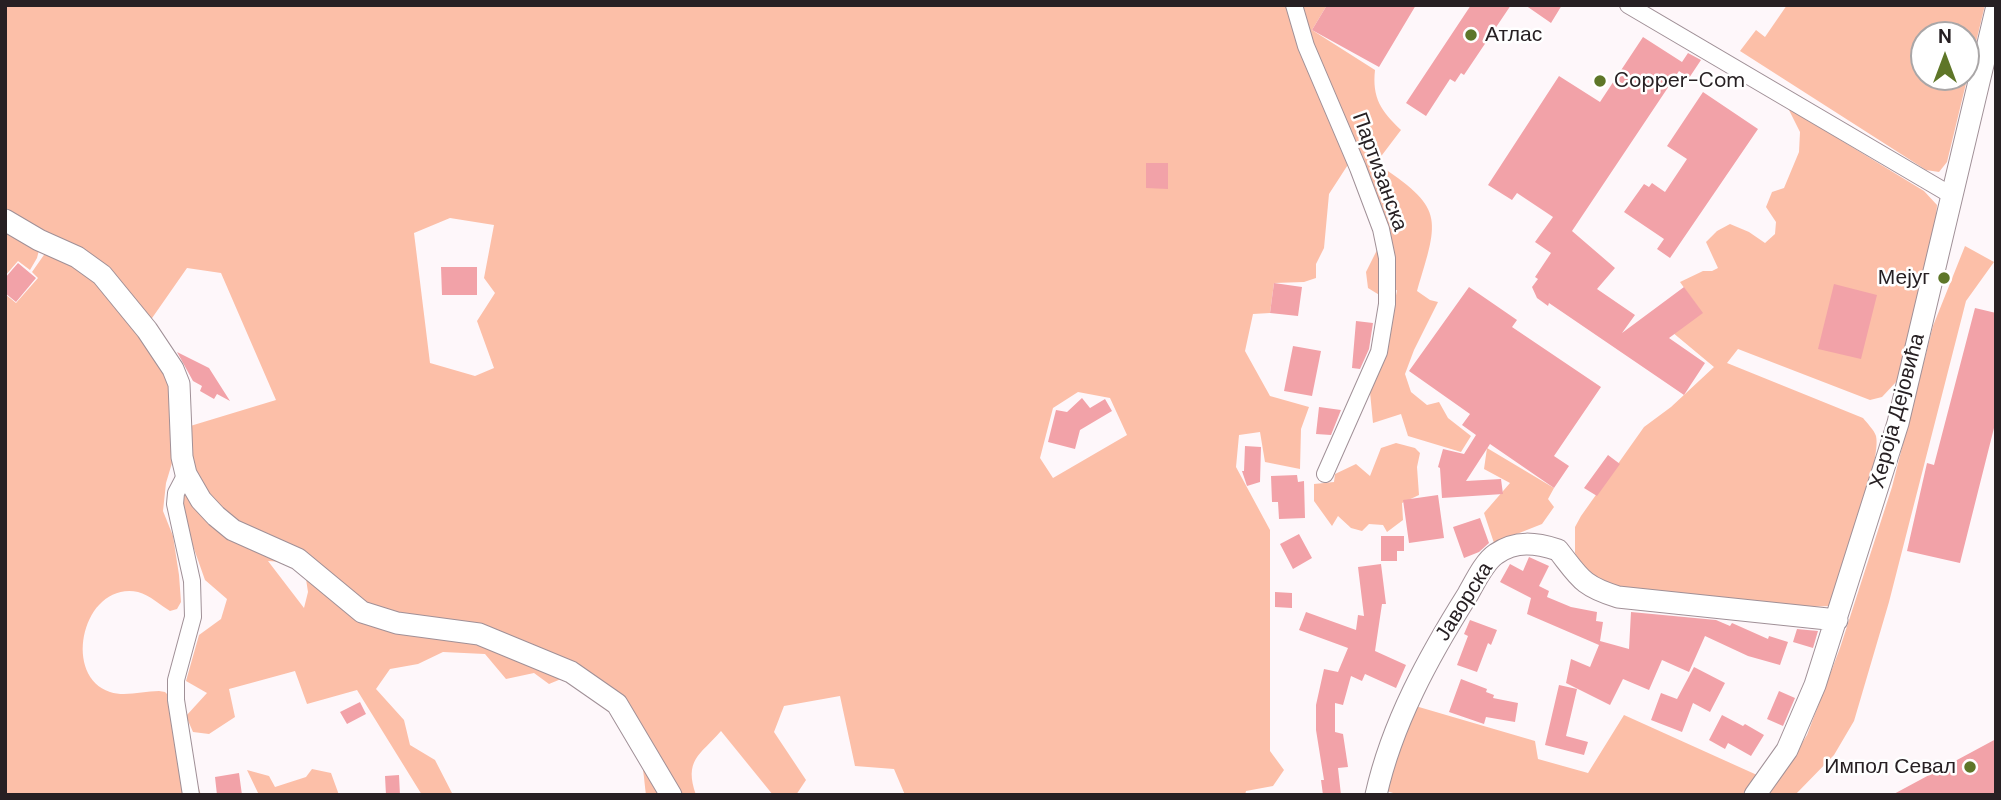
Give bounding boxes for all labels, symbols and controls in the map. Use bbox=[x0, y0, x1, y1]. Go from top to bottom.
north arrow bbox=[1910, 21, 1980, 91]
place label: Атлас bbox=[1485, 22, 1542, 48]
text: N bbox=[1938, 24, 1952, 49]
marker: Атлас bbox=[1463, 27, 1479, 43]
place label: Copper-Com bbox=[1614, 68, 1745, 94]
marker: Copper-Com bbox=[1592, 73, 1608, 89]
street label: Партизанска bbox=[1346, 109, 1412, 235]
place label: Мејуг bbox=[1878, 265, 1930, 291]
marker: Мејуг bbox=[1936, 270, 1952, 286]
street label: Хероја Дејовића bbox=[1865, 331, 1931, 491]
street label: Јаворска bbox=[1431, 558, 1499, 646]
place label: Импол Севал bbox=[1824, 754, 1956, 780]
marker: Импол Севал bbox=[1962, 759, 1978, 775]

